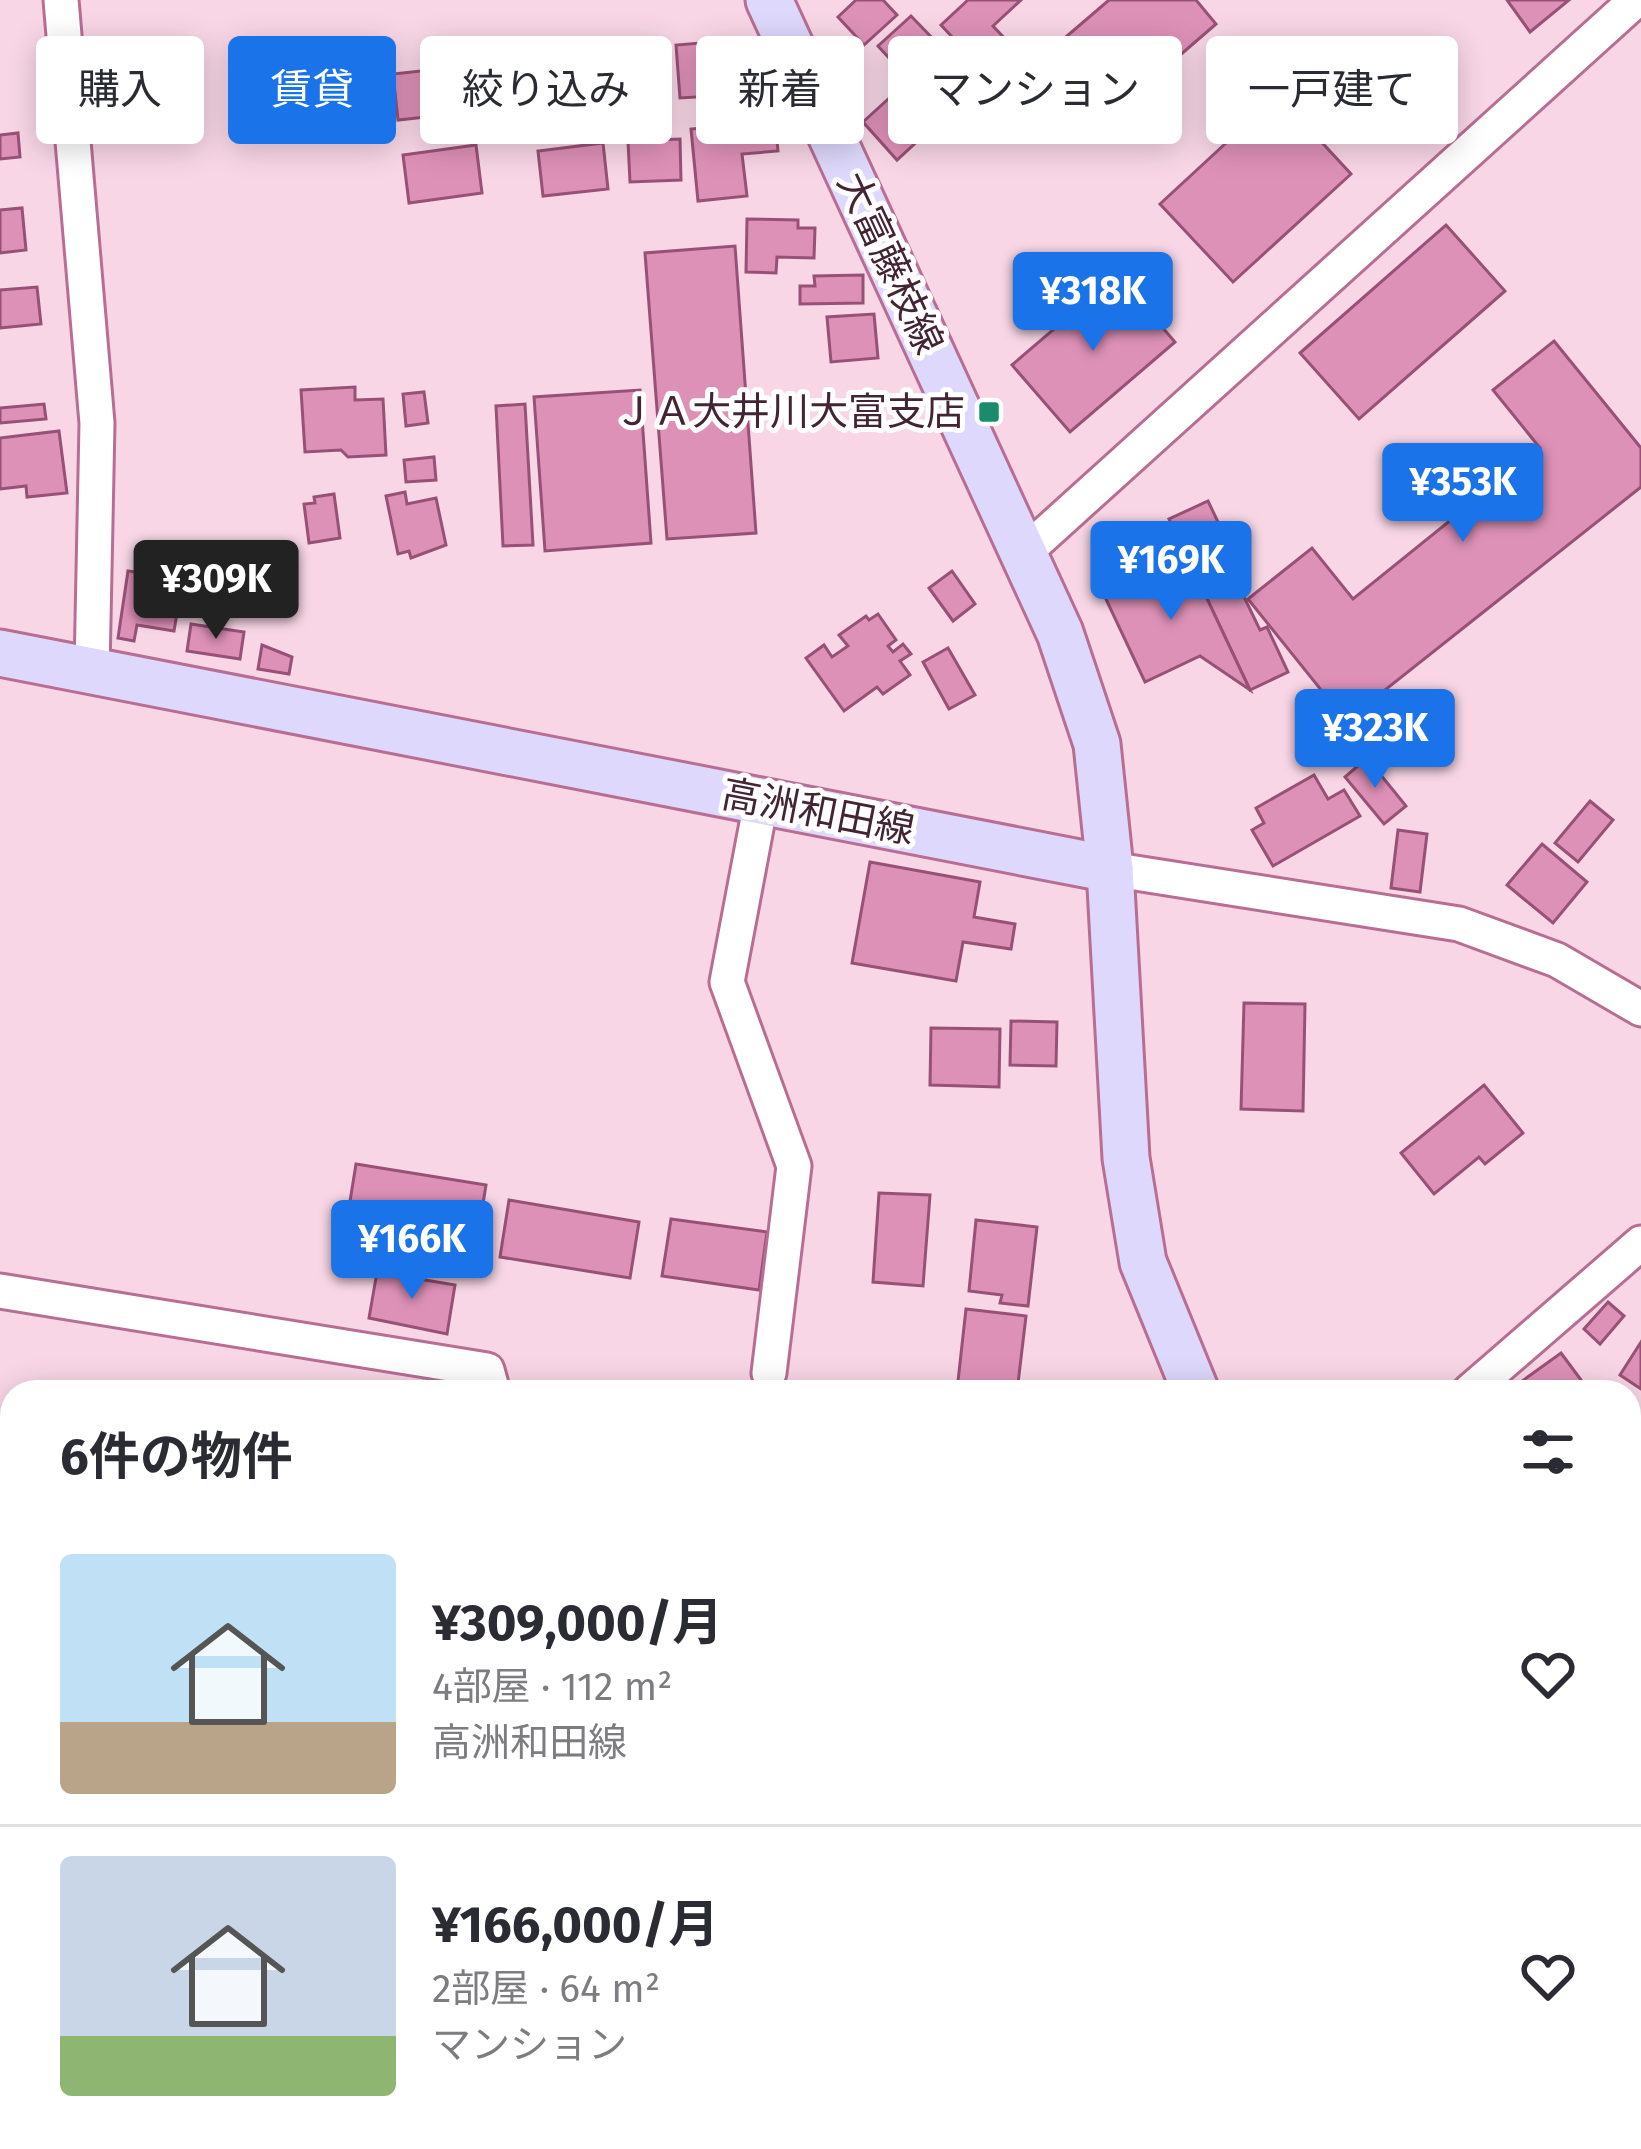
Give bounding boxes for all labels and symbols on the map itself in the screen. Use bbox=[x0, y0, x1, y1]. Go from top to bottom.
street label: 大富藤枝線 bbox=[828, 165, 952, 361]
pin: ¥318K bbox=[1009, 252, 1177, 354]
place label: ＪＡ大井川大富支店 bbox=[614, 389, 965, 435]
marker: ＪＡ大井川大富支店 bbox=[976, 399, 1002, 425]
pin: ¥353K bbox=[1379, 443, 1547, 545]
pin: ¥169K bbox=[1087, 521, 1255, 623]
pin: ¥309K bbox=[132, 540, 300, 642]
pin: ¥323K bbox=[1291, 689, 1459, 791]
street label: 高洲和田線 bbox=[718, 771, 918, 853]
pin: ¥166K bbox=[328, 1200, 496, 1302]

